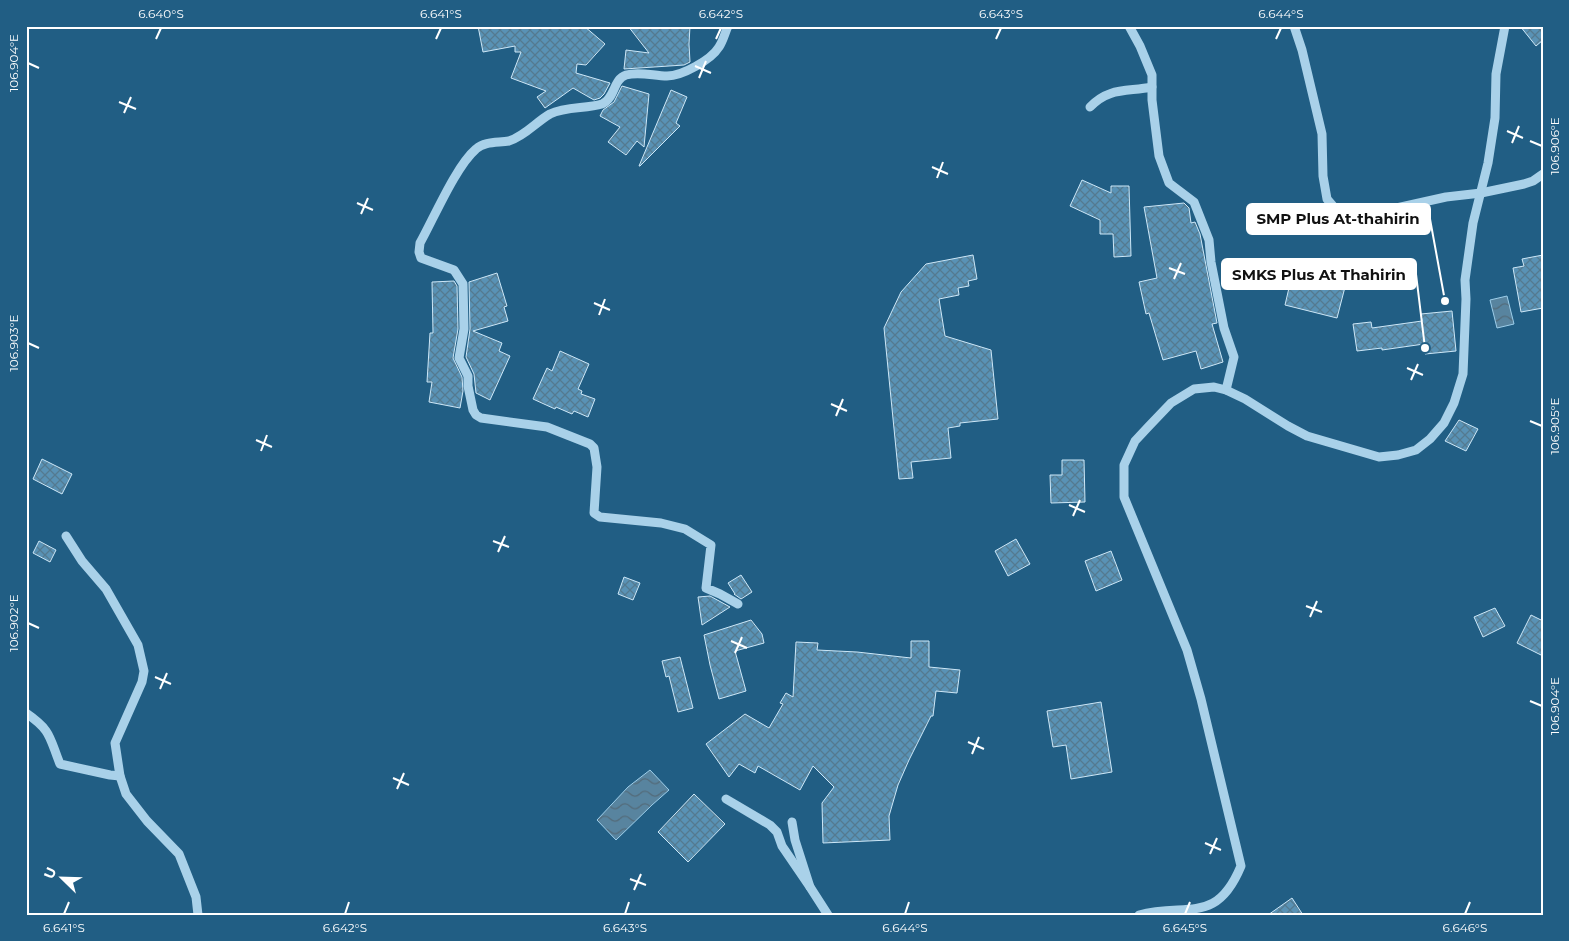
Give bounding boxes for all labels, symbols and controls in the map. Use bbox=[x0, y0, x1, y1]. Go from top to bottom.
text: 6.640°S bbox=[138, 6, 184, 21]
text: 6.641°S bbox=[420, 6, 462, 21]
text: 6.642°S bbox=[699, 6, 743, 21]
text: 6.643°S bbox=[979, 6, 1023, 21]
text: 6.644°S bbox=[1258, 6, 1304, 21]
text: 106.904°E bbox=[6, 34, 21, 92]
text: 106.906°E bbox=[1547, 117, 1562, 175]
callout: SMP Plus At-thahirin bbox=[1247, 204, 1430, 234]
text: SMP Plus At-thahirin bbox=[1256, 209, 1420, 228]
callout: SMKS Plus At Thahirin bbox=[1222, 259, 1416, 289]
text: SMKS Plus At Thahirin bbox=[1232, 265, 1406, 284]
text: 106.903°E bbox=[6, 314, 21, 372]
text: 106.905°E bbox=[1547, 397, 1562, 455]
text: 106.902°E bbox=[6, 594, 21, 652]
text: 106.904°E bbox=[1547, 677, 1562, 735]
north arrow bbox=[38, 854, 88, 904]
text: U bbox=[40, 864, 60, 882]
text: 6.641°S bbox=[43, 920, 85, 935]
text: 6.642°S bbox=[323, 920, 367, 935]
text: 6.643°S bbox=[603, 920, 647, 935]
text: 6.644°S bbox=[882, 920, 928, 935]
text: 6.645°S bbox=[1163, 920, 1207, 935]
text: 6.646°S bbox=[1443, 920, 1487, 935]

